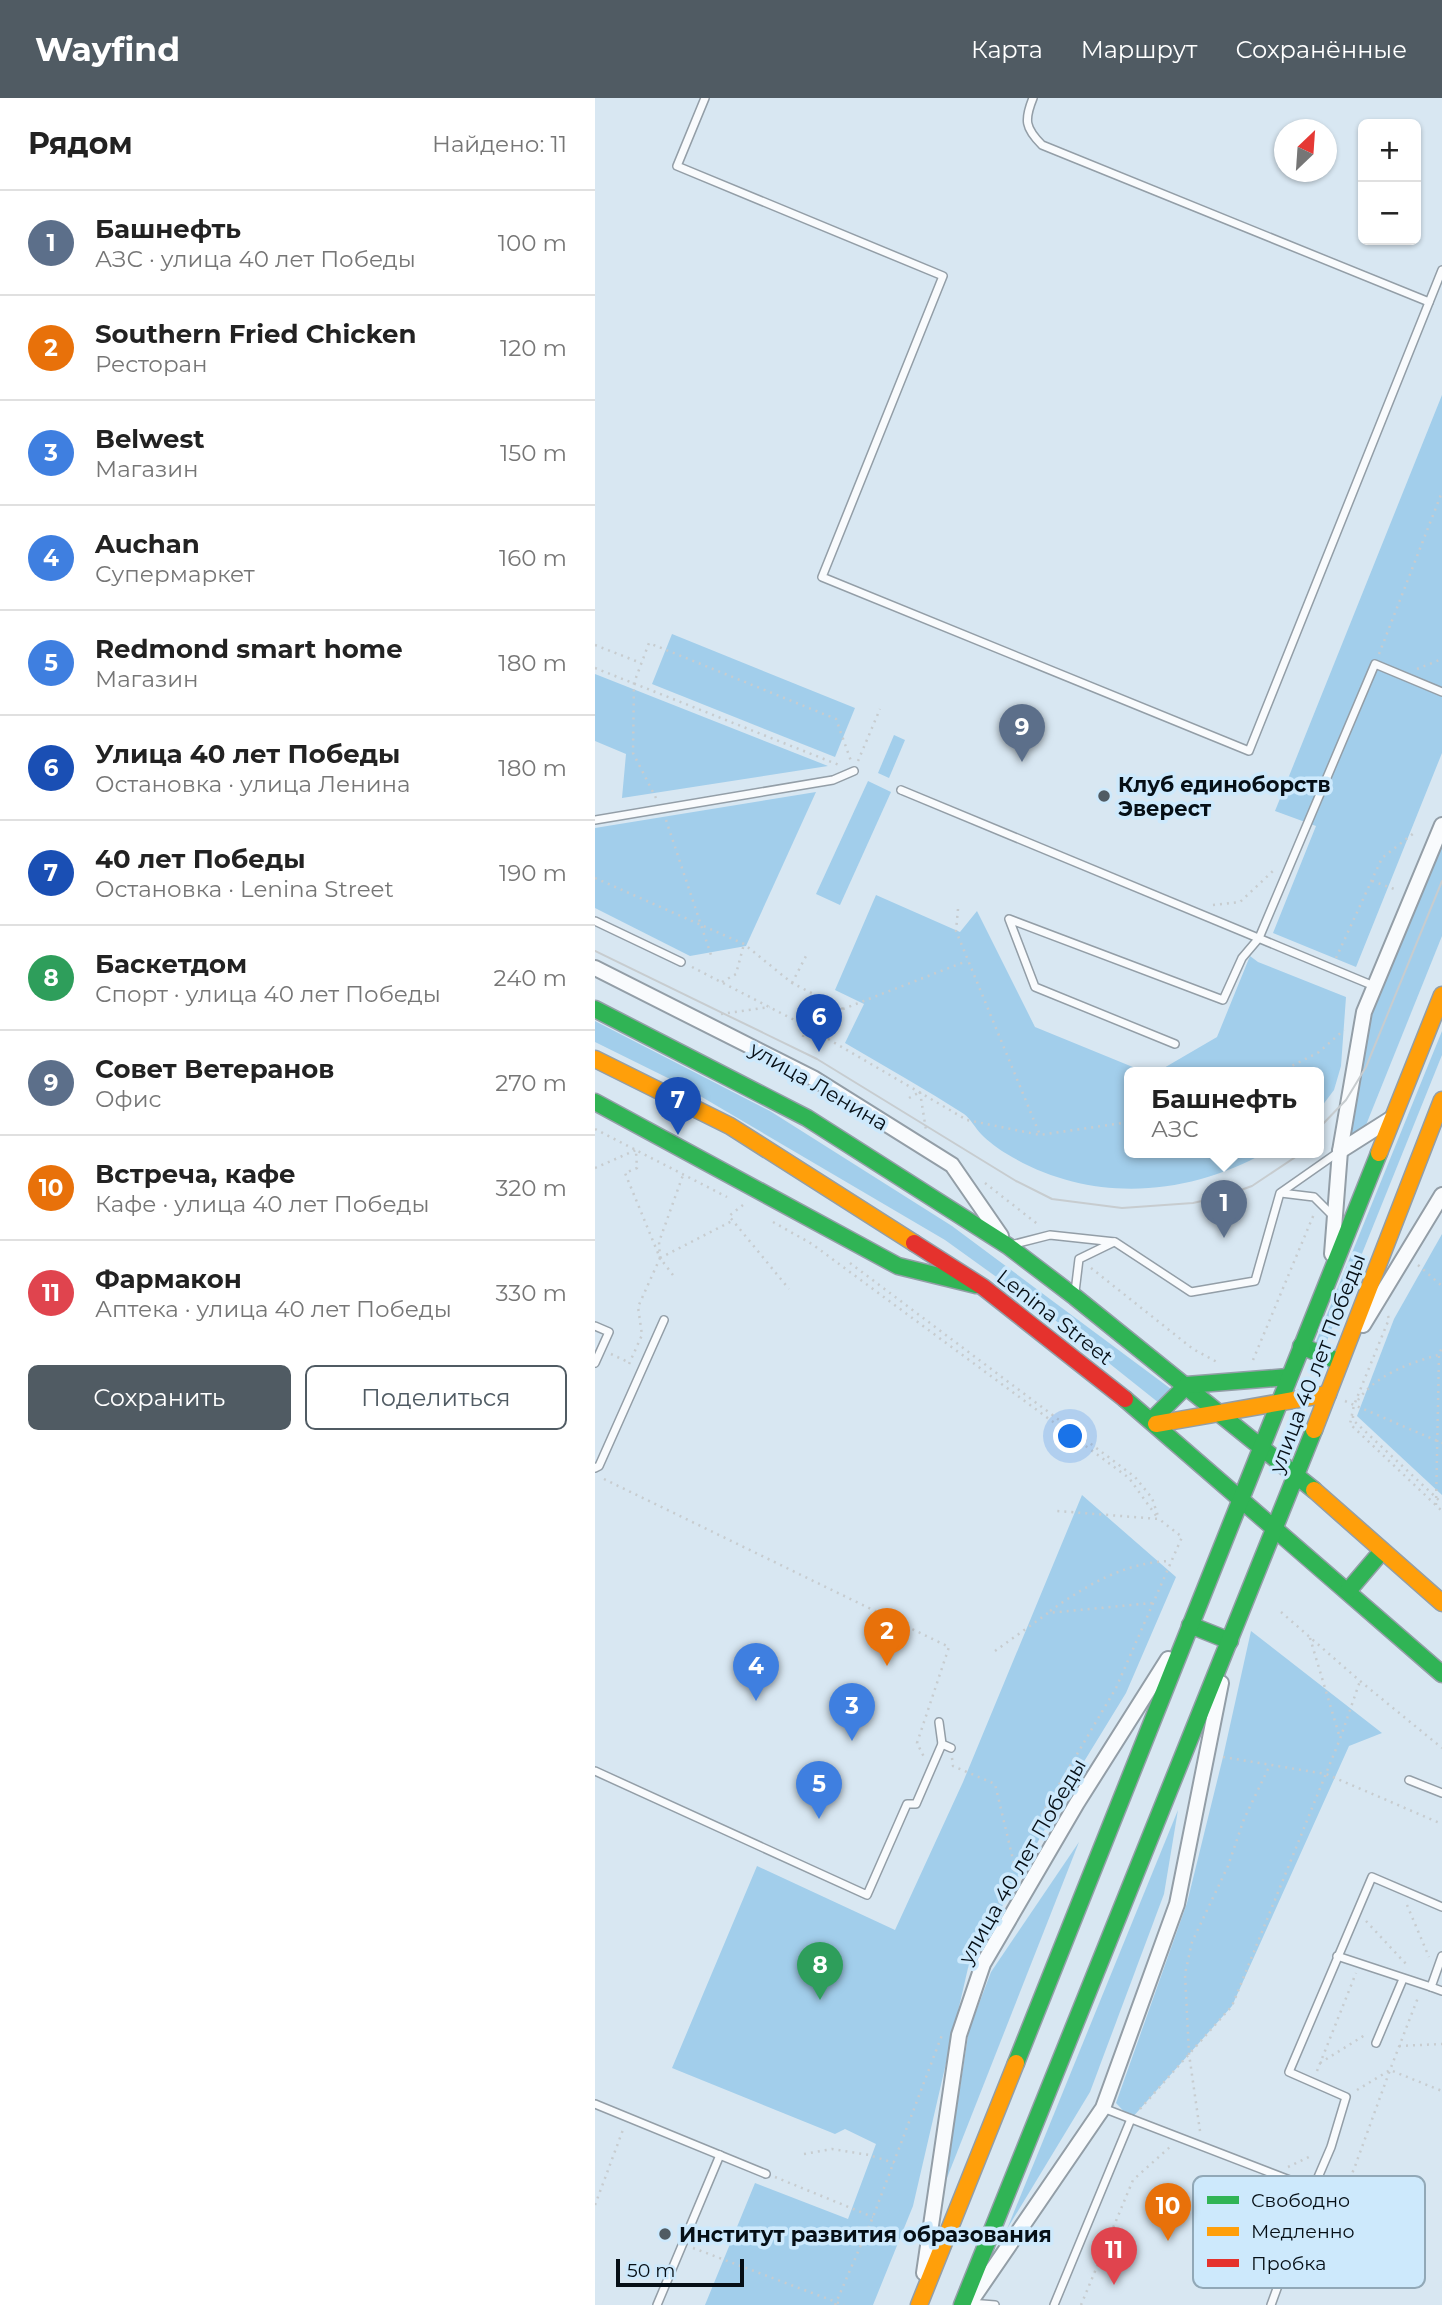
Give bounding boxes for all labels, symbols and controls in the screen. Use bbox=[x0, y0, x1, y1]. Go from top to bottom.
text: Wayfind bbox=[35, 29, 180, 69]
text: Карта bbox=[971, 35, 1043, 64]
text: Маршрут bbox=[1081, 35, 1197, 64]
text: Сохранённые bbox=[1235, 35, 1407, 64]
north arrow bbox=[1274, 119, 1337, 182]
map controls bbox=[1358, 119, 1421, 245]
button: + bbox=[1358, 119, 1421, 182]
text: Рядом bbox=[28, 125, 133, 162]
text: Найдено: 11 bbox=[432, 130, 567, 158]
button: − bbox=[1358, 182, 1421, 245]
text: Башнефть bbox=[95, 213, 241, 245]
text: 1 bbox=[46, 229, 56, 257]
text: 100 m bbox=[498, 229, 567, 257]
text: АЗС · улица 40 лет Победы bbox=[95, 245, 416, 273]
text: Southern Fried Chicken bbox=[95, 318, 416, 350]
text: 2 bbox=[44, 334, 58, 362]
text: 120 m bbox=[500, 334, 567, 362]
text: Ресторан bbox=[95, 350, 208, 378]
text: Belwest bbox=[95, 423, 205, 455]
text: 3 bbox=[44, 439, 58, 467]
text: 150 m bbox=[500, 439, 567, 467]
text: Магазин bbox=[95, 455, 199, 483]
text: Auchan bbox=[95, 528, 200, 560]
text: 4 bbox=[43, 544, 59, 572]
text: 160 m bbox=[499, 544, 567, 572]
text: Супермаркет bbox=[95, 560, 255, 588]
text: Redmond smart home bbox=[95, 633, 403, 665]
text: 5 bbox=[44, 649, 58, 677]
text: 180 m bbox=[498, 649, 567, 677]
text: Магазин bbox=[95, 665, 199, 693]
pin: 9 bbox=[999, 704, 1045, 762]
text: Улица 40 лет Победы bbox=[95, 738, 400, 770]
text: 6 bbox=[44, 754, 58, 782]
text: 180 m bbox=[498, 754, 567, 782]
text: Остановка · улица Ленина bbox=[95, 770, 411, 798]
place label: Клуб единоборств Эверест bbox=[1118, 772, 1331, 821]
marker: Клуб единоборств Эверест bbox=[1096, 788, 1112, 804]
text: 40 лет Победы bbox=[95, 843, 306, 875]
text: 7 bbox=[44, 859, 58, 887]
text: 190 m bbox=[499, 859, 567, 887]
text: Остановка · Lenina Street bbox=[95, 875, 394, 903]
text: Баскетдом bbox=[95, 948, 247, 980]
text: 8 bbox=[43, 964, 59, 992]
text: 240 m bbox=[494, 964, 567, 992]
text: Спорт · улица 40 лет Победы bbox=[95, 980, 441, 1008]
pin: 6 bbox=[796, 994, 842, 1052]
street label: улица Ленина bbox=[745, 1036, 893, 1136]
text: Совет Ветеранов bbox=[95, 1053, 334, 1085]
popup bbox=[1124, 1067, 1324, 1158]
text: 9 bbox=[44, 1069, 58, 1097]
text: 270 m bbox=[495, 1069, 567, 1097]
pin: 7 bbox=[655, 1077, 701, 1135]
text: Башнефть bbox=[1151, 1083, 1297, 1115]
text: Офис bbox=[95, 1085, 161, 1113]
text: АЗС bbox=[1151, 1115, 1199, 1143]
text: Встреча, кафе bbox=[95, 1158, 296, 1190]
text: 10 bbox=[39, 1174, 63, 1202]
text: 320 m bbox=[495, 1174, 567, 1202]
pin: 1 bbox=[1201, 1180, 1247, 1238]
text: Кафе · улица 40 лет Победы bbox=[95, 1190, 429, 1218]
street label: улица 40 лет Победы bbox=[1263, 1250, 1370, 1477]
text: Фармакон bbox=[95, 1263, 242, 1295]
street label: Lenina Street bbox=[992, 1264, 1118, 1370]
text: 11 bbox=[42, 1279, 60, 1307]
text: 330 m bbox=[496, 1279, 567, 1307]
text: Аптека · улица 40 лет Победы bbox=[95, 1295, 452, 1323]
button: Сохранить bbox=[28, 1365, 291, 1430]
button: Поделиться bbox=[305, 1365, 567, 1430]
your location bbox=[1053, 1419, 1087, 1453]
pin: 2 bbox=[864, 1608, 910, 1666]
pin: 4 bbox=[733, 1643, 779, 1701]
pin: 3 bbox=[829, 1683, 875, 1741]
street label: улица 40 лет Победы bbox=[952, 1754, 1091, 1969]
pin: 5 bbox=[796, 1761, 842, 1819]
pin: 8 bbox=[797, 1942, 843, 2000]
legend bbox=[1193, 2176, 1425, 2288]
pin: 10 bbox=[1145, 2183, 1191, 2241]
text: Свободно bbox=[1251, 2189, 1350, 2212]
text: Медленно bbox=[1251, 2220, 1355, 2243]
place label: Институт развития образования bbox=[679, 2222, 1052, 2247]
marker: Институт развития образования bbox=[657, 2226, 673, 2242]
pin: 11 bbox=[1091, 2227, 1137, 2285]
text: Пробка bbox=[1251, 2252, 1326, 2275]
scale bar bbox=[616, 2256, 744, 2288]
text: 50 m bbox=[627, 2259, 675, 2282]

